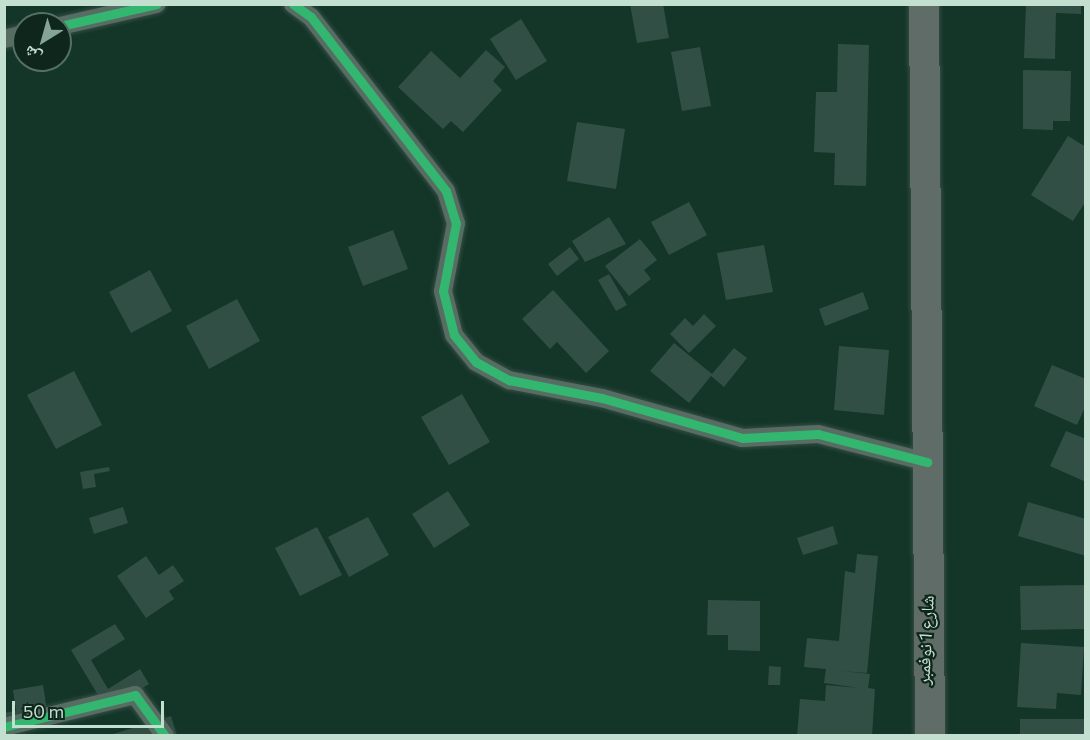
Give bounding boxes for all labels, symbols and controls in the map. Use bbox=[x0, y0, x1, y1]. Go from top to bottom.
north arrow bbox=[12, 12, 72, 72]
text: ش bbox=[20, 42, 45, 68]
street label: شارع 1 نوفمبر bbox=[912, 595, 938, 685]
scale bar bbox=[15, 689, 166, 727]
text: 50 m bbox=[23, 700, 64, 722]

